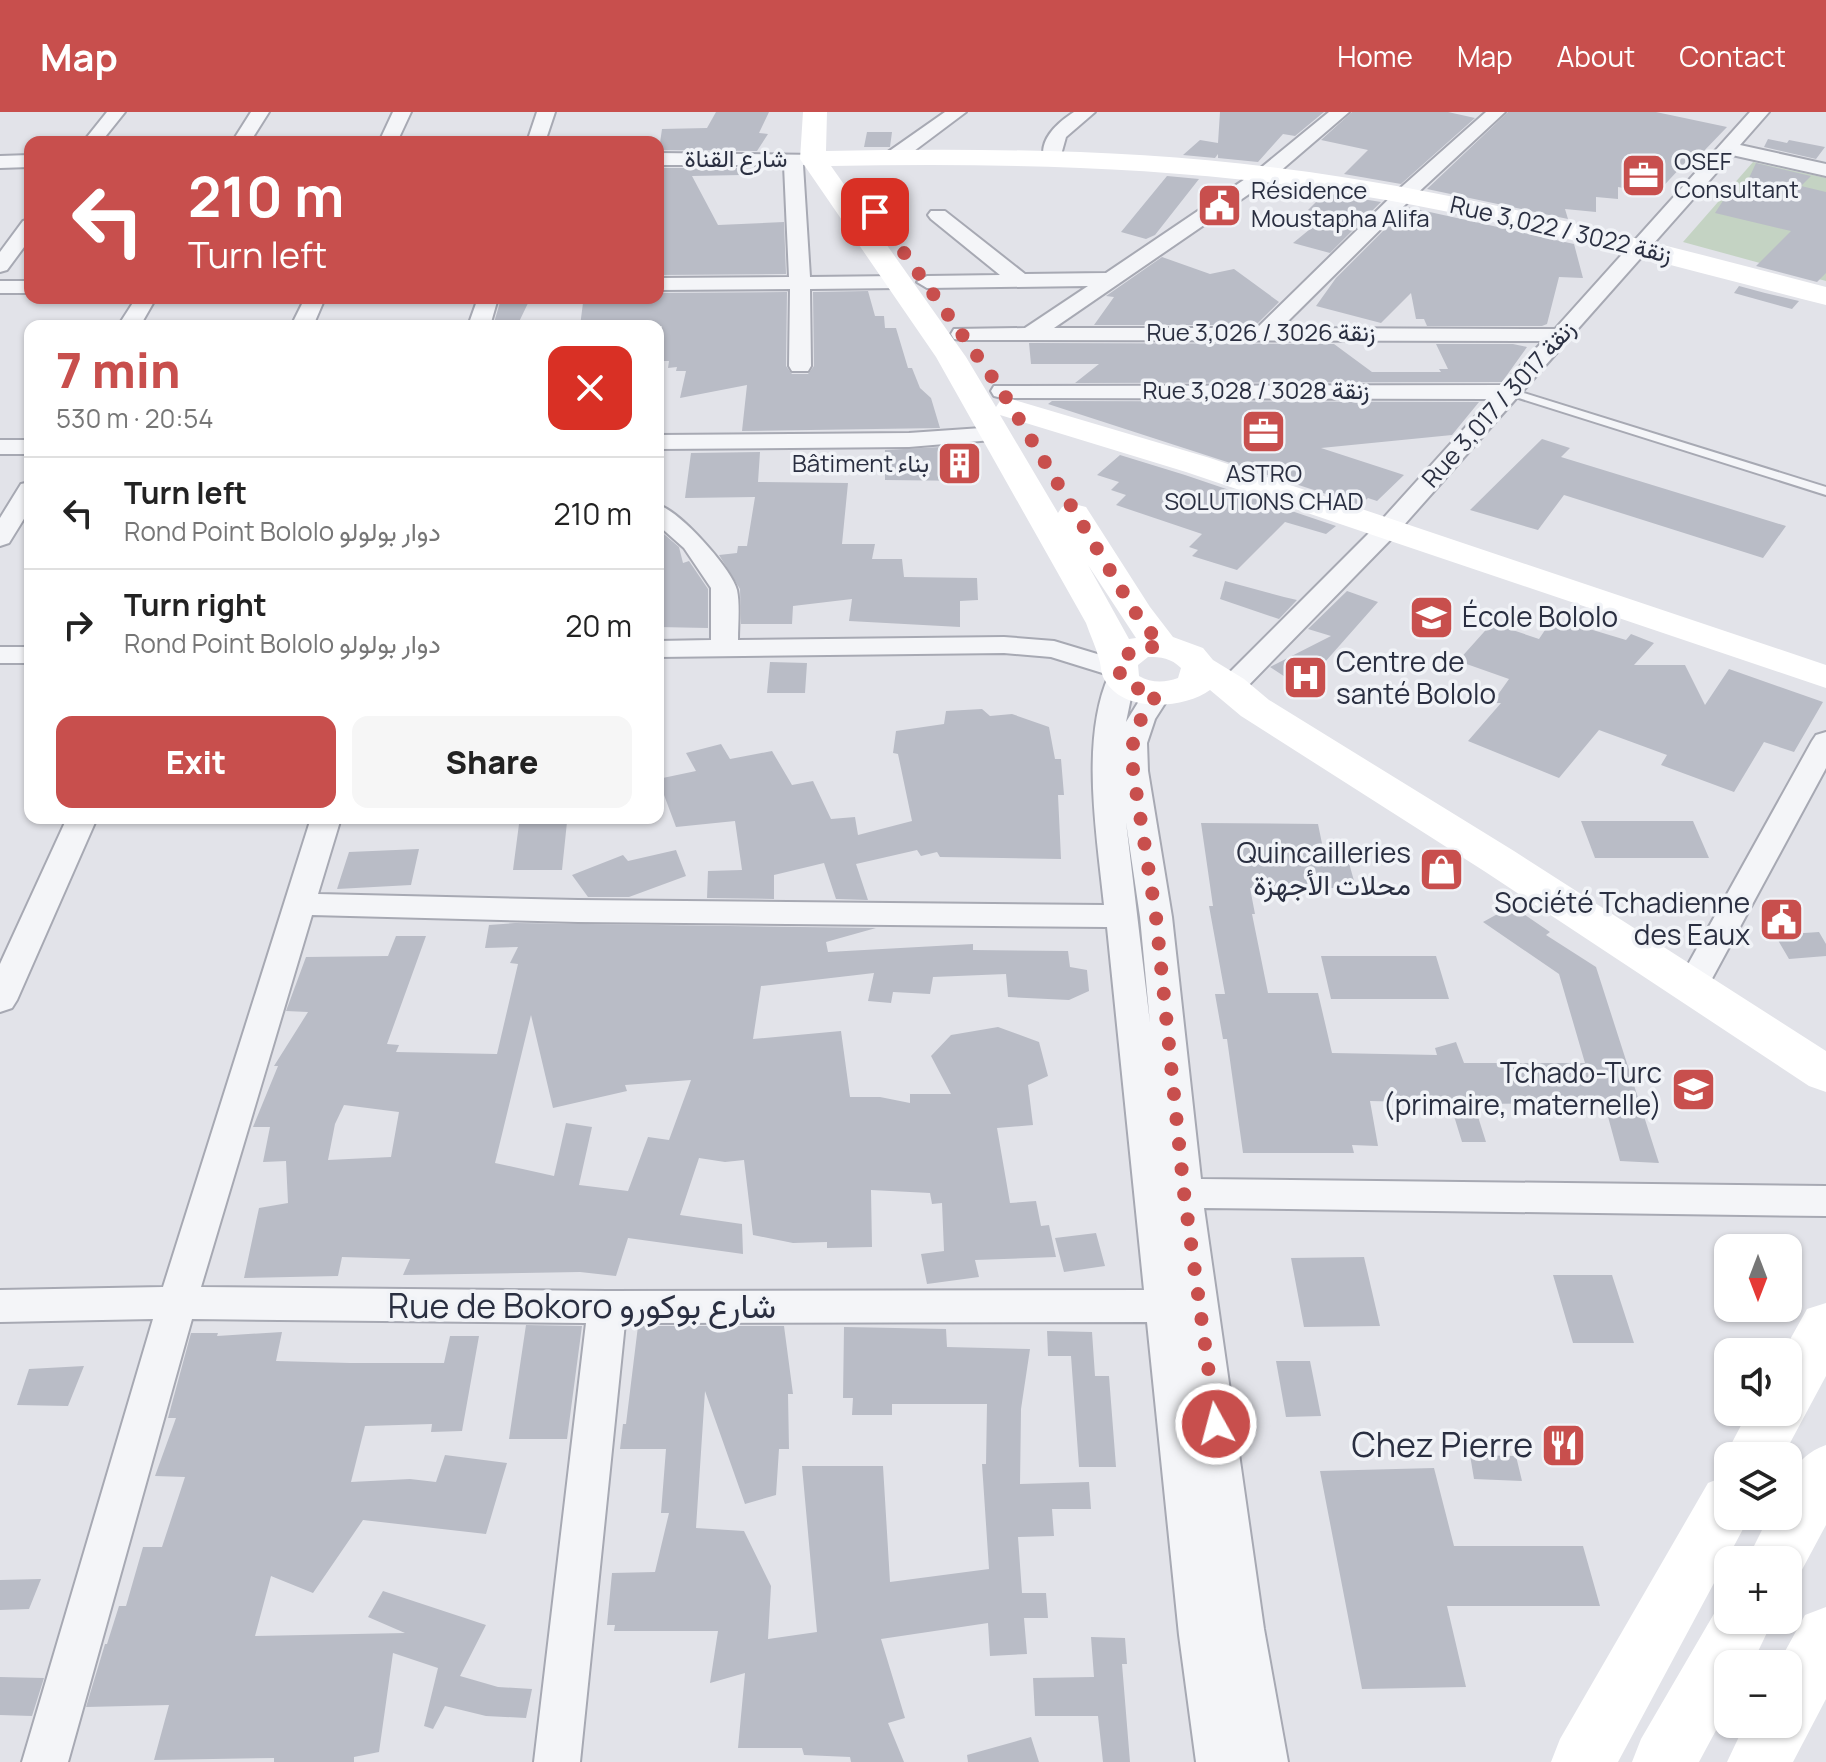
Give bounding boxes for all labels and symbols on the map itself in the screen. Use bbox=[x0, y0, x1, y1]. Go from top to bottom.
street label: شارع القناة bbox=[684, 141, 788, 175]
place label: OSEF Consultant bbox=[1674, 144, 1799, 205]
office icon: OSEF Consultant bbox=[1619, 152, 1667, 200]
place label: Résidence Moustapha Alifa bbox=[1251, 173, 1430, 234]
pin bbox=[841, 178, 909, 246]
public building icon: Résidence Moustapha Alifa bbox=[1196, 181, 1244, 229]
street label: Rue 3,022 / زنقة 3022 bbox=[1447, 187, 1675, 270]
street label: Rue 3,017 / زنقة 3017 bbox=[1414, 312, 1582, 494]
street label: Rue 3,026 / زنقة 3026 bbox=[1146, 315, 1376, 348]
street label: Rue 3,028 / زنقة 3028 bbox=[1142, 373, 1370, 406]
office icon: ASTRO SOLUTIONS CHAD bbox=[1240, 408, 1288, 456]
building icon: Bâtiment بناء bbox=[936, 440, 984, 488]
place label: Bâtiment بناء bbox=[792, 446, 929, 479]
place label: ASTRO SOLUTIONS CHAD bbox=[1164, 456, 1364, 517]
school or university icon: École Bololo bbox=[1407, 593, 1455, 641]
place label: École Bololo bbox=[1462, 597, 1618, 635]
place label: Centre de santé Bololo bbox=[1336, 642, 1496, 712]
hospital icon: Centre de santé Bololo bbox=[1281, 654, 1329, 702]
place label: Quincailleries محلات الأجهزة bbox=[1236, 833, 1411, 903]
shop icon: Quincailleries محلات الأجهزة bbox=[1418, 845, 1466, 893]
place label: Société Tchadienne des Eaux bbox=[1494, 883, 1750, 953]
public building icon: Société Tchadienne des Eaux bbox=[1757, 895, 1805, 943]
place label: Tchado-Turc (primaire, maternelle) bbox=[1383, 1053, 1662, 1123]
school or university icon: Tchado-Turc (primaire, maternelle) bbox=[1669, 1065, 1717, 1113]
north arrow bbox=[1714, 1234, 1802, 1322]
street label: Rue de Bokoro شارع بوكورو bbox=[388, 1282, 776, 1329]
position arrow bbox=[1174, 1382, 1258, 1466]
place label: Chez Pierre bbox=[1351, 1421, 1533, 1467]
restaurant icon: Chez Pierre bbox=[1540, 1421, 1588, 1469]

